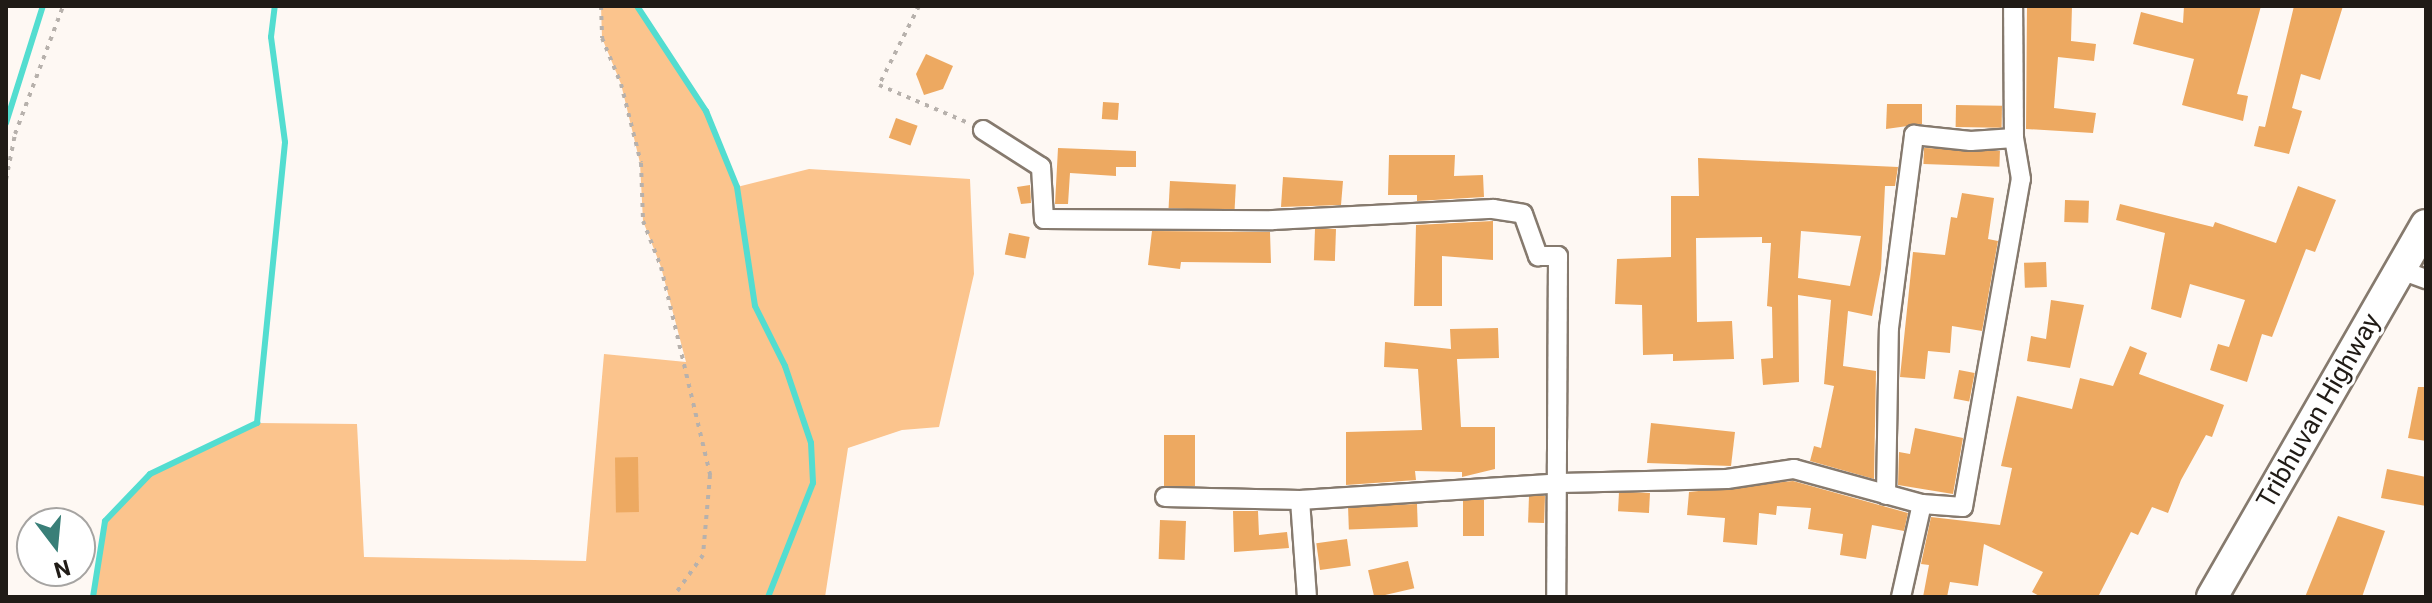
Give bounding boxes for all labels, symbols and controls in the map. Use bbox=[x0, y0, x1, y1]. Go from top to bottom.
street label: Tribhuvan Highway bbox=[2251, 308, 2387, 514]
north arrow bbox=[16, 507, 96, 587]
text: N bbox=[51, 554, 73, 583]

